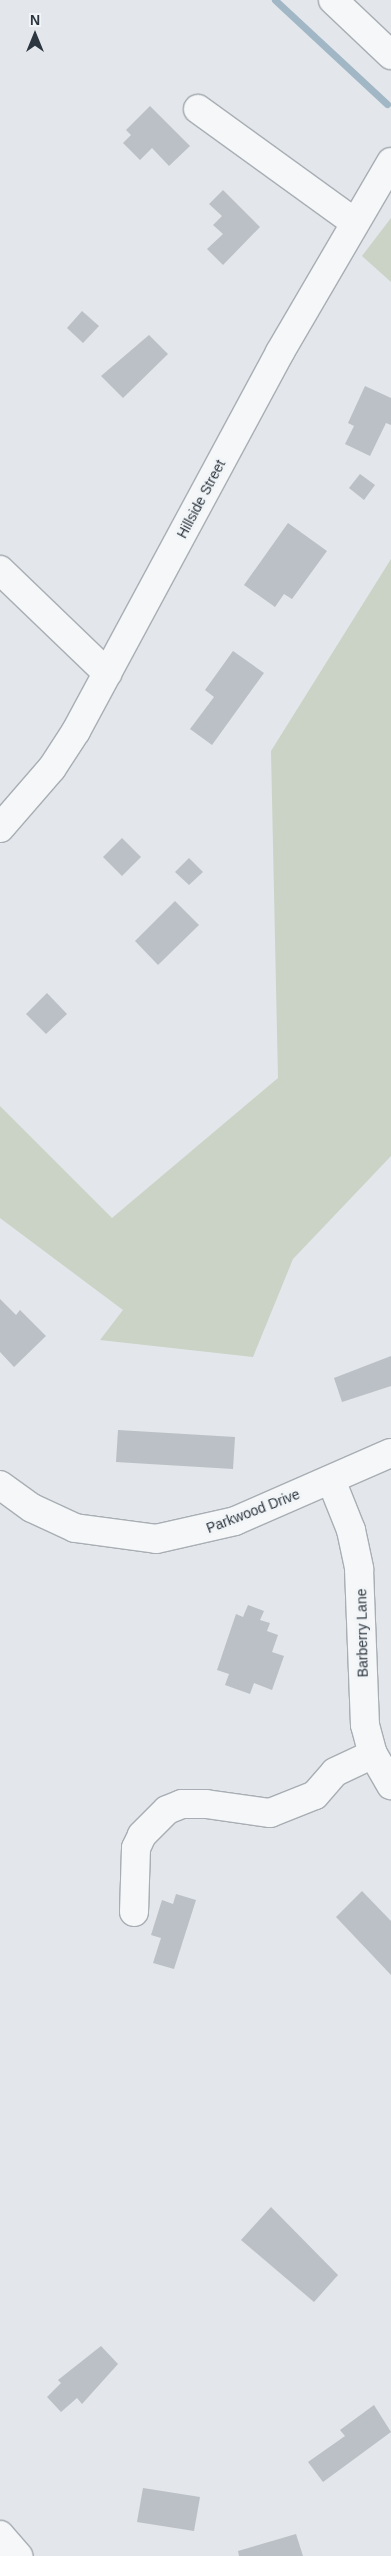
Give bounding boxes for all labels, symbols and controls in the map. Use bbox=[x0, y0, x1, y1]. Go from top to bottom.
north arrow bbox=[10, 10, 60, 60]
text: N bbox=[30, 12, 40, 28]
street label: Hillside Street bbox=[173, 457, 229, 541]
street label: Parkwood Drive bbox=[204, 1485, 302, 1537]
street label: Barberry Lane bbox=[353, 1589, 371, 1677]

